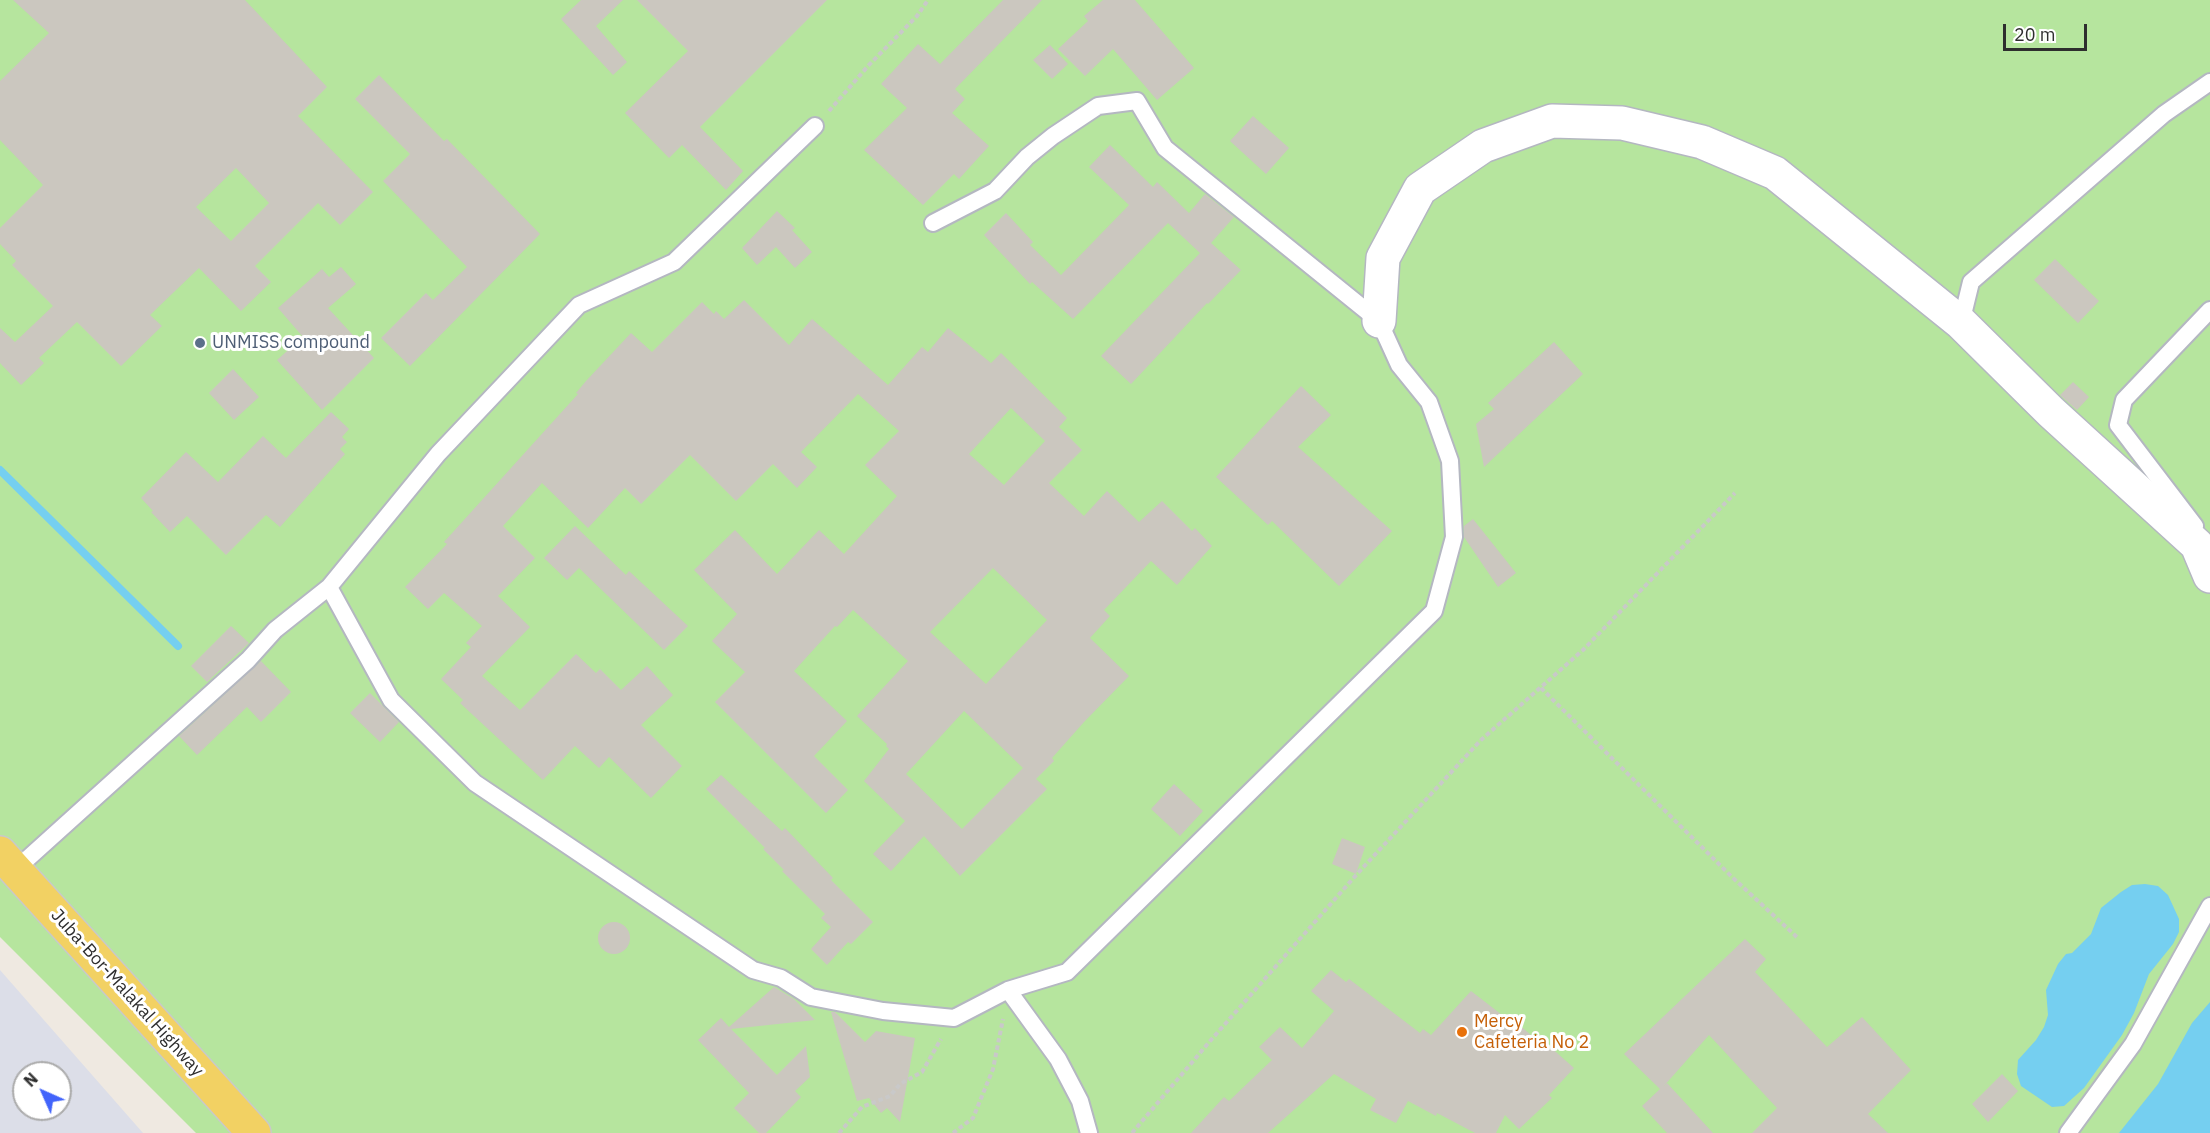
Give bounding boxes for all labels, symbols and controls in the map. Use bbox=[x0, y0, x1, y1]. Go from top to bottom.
scale bar bbox=[2006, 12, 2090, 50]
text: 20 m bbox=[2014, 23, 2056, 46]
place label: UNMISS compound bbox=[212, 332, 370, 354]
marker: UNMISS compound bbox=[193, 336, 207, 350]
street label: Juba-Bor-Malakal Highway bbox=[46, 905, 208, 1081]
place label: Mercy Cafeteria No 2 bbox=[1474, 1011, 1589, 1054]
marker: Mercy Cafeteria No 2 bbox=[1455, 1025, 1469, 1039]
north arrow bbox=[12, 1061, 72, 1121]
text: N bbox=[20, 1069, 42, 1091]

